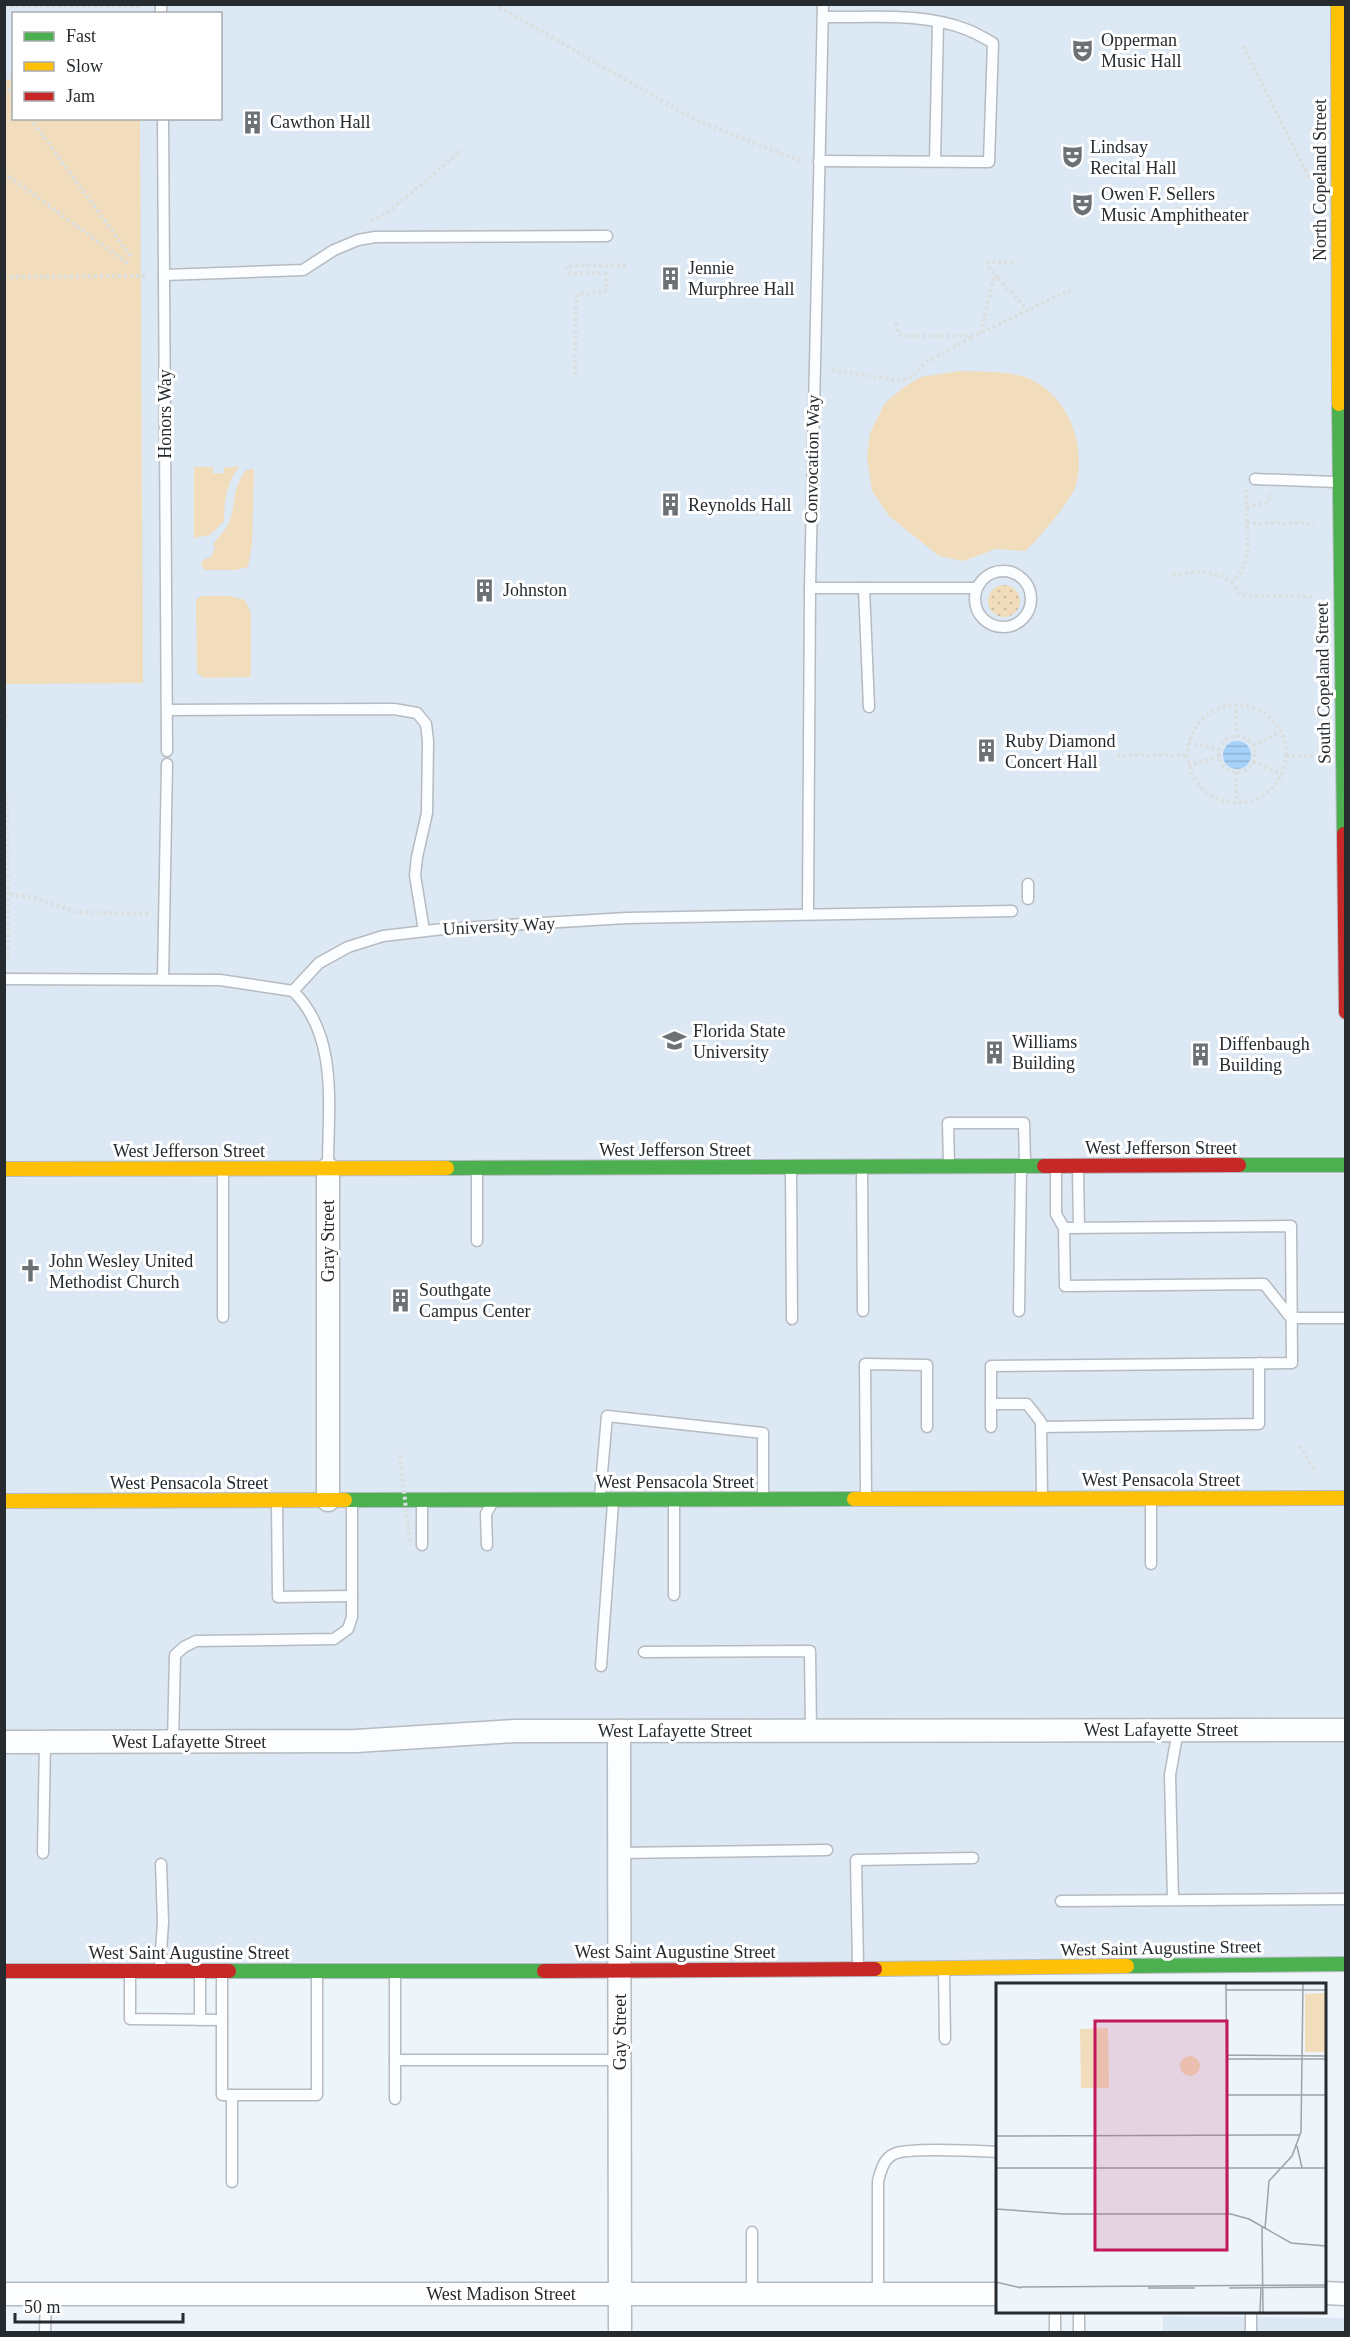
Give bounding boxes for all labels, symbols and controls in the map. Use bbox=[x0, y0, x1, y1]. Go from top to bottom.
legend bbox=[12, 12, 222, 120]
text: Fast bbox=[66, 26, 96, 46]
place label: Opperman Music Hall bbox=[1101, 30, 1182, 71]
theatre icon: Opperman Music Hall bbox=[1070, 37, 1096, 63]
text: Slow bbox=[66, 56, 103, 76]
text: Jam bbox=[66, 86, 95, 106]
street label: North Copeland Street bbox=[1310, 99, 1330, 261]
building icon: Cawthon Hall bbox=[239, 109, 265, 135]
place label: Cawthon Hall bbox=[270, 112, 371, 132]
place label: Lindsay Recital Hall bbox=[1090, 137, 1176, 178]
theatre icon: Lindsay Recital Hall bbox=[1059, 144, 1085, 170]
place label: Owen F. Sellers Music Amphitheater bbox=[1101, 184, 1248, 225]
theatre icon: Owen F. Sellers Music Amphitheater bbox=[1070, 191, 1096, 217]
place label: Jennie Murphree Hall bbox=[688, 258, 794, 299]
building icon: Jennie Murphree Hall bbox=[657, 265, 683, 291]
street label: Honors Way bbox=[155, 369, 175, 459]
street label: Convocation Way bbox=[801, 394, 823, 524]
building icon: Reynolds Hall bbox=[657, 492, 683, 518]
place label: Reynolds Hall bbox=[688, 495, 792, 515]
building icon: Johnston bbox=[472, 577, 498, 603]
place label: Johnston bbox=[503, 580, 567, 600]
street label: South Copeland Street bbox=[1312, 602, 1334, 764]
place label: Ruby Diamond Concert Hall bbox=[1005, 731, 1116, 772]
building icon: Ruby Diamond Concert Hall bbox=[974, 738, 1000, 764]
street label: University Way bbox=[442, 913, 556, 939]
place label: Florida State University bbox=[693, 1021, 786, 1062]
school or university icon: Florida State University bbox=[662, 1028, 688, 1054]
place label: Williams Building bbox=[1012, 1032, 1077, 1073]
place label: Diffenbaugh Building bbox=[1219, 1034, 1310, 1075]
building icon: Williams Building bbox=[981, 1039, 1007, 1065]
building icon: Diffenbaugh Building bbox=[1188, 1041, 1214, 1067]
street label: West Jefferson Street bbox=[1085, 1138, 1237, 1158]
street label: West Jefferson Street bbox=[599, 1140, 751, 1160]
street label: West Jefferson Street bbox=[113, 1141, 265, 1161]
street label: Gray Street bbox=[318, 1200, 338, 1282]
place label: John Wesley United Methodist Church bbox=[49, 1251, 193, 1292]
church icon: John Wesley United Methodist Church bbox=[18, 1258, 44, 1284]
place label: Southgate Campus Center bbox=[419, 1280, 530, 1321]
building icon: Southgate Campus Center bbox=[388, 1287, 414, 1313]
street label: West Pensacola Street bbox=[1082, 1470, 1240, 1490]
street label: West Pensacola Street bbox=[596, 1472, 754, 1492]
street label: West Pensacola Street bbox=[110, 1473, 268, 1493]
street label: West Lafayette Street bbox=[1084, 1720, 1238, 1740]
street label: West Lafayette Street bbox=[598, 1721, 752, 1741]
street label: West Lafayette Street bbox=[112, 1732, 266, 1752]
street label: West Saint Augustine Street bbox=[1060, 1936, 1262, 1960]
street label: West Saint Augustine Street bbox=[574, 1942, 776, 1962]
street label: West Saint Augustine Street bbox=[88, 1943, 290, 1963]
inset map bbox=[996, 1983, 1326, 2313]
street label: Gay Street bbox=[610, 1994, 630, 2070]
street label: West Madison Street bbox=[426, 2284, 576, 2304]
scale bar bbox=[15, 2286, 183, 2324]
text: 50 m bbox=[24, 2297, 61, 2317]

